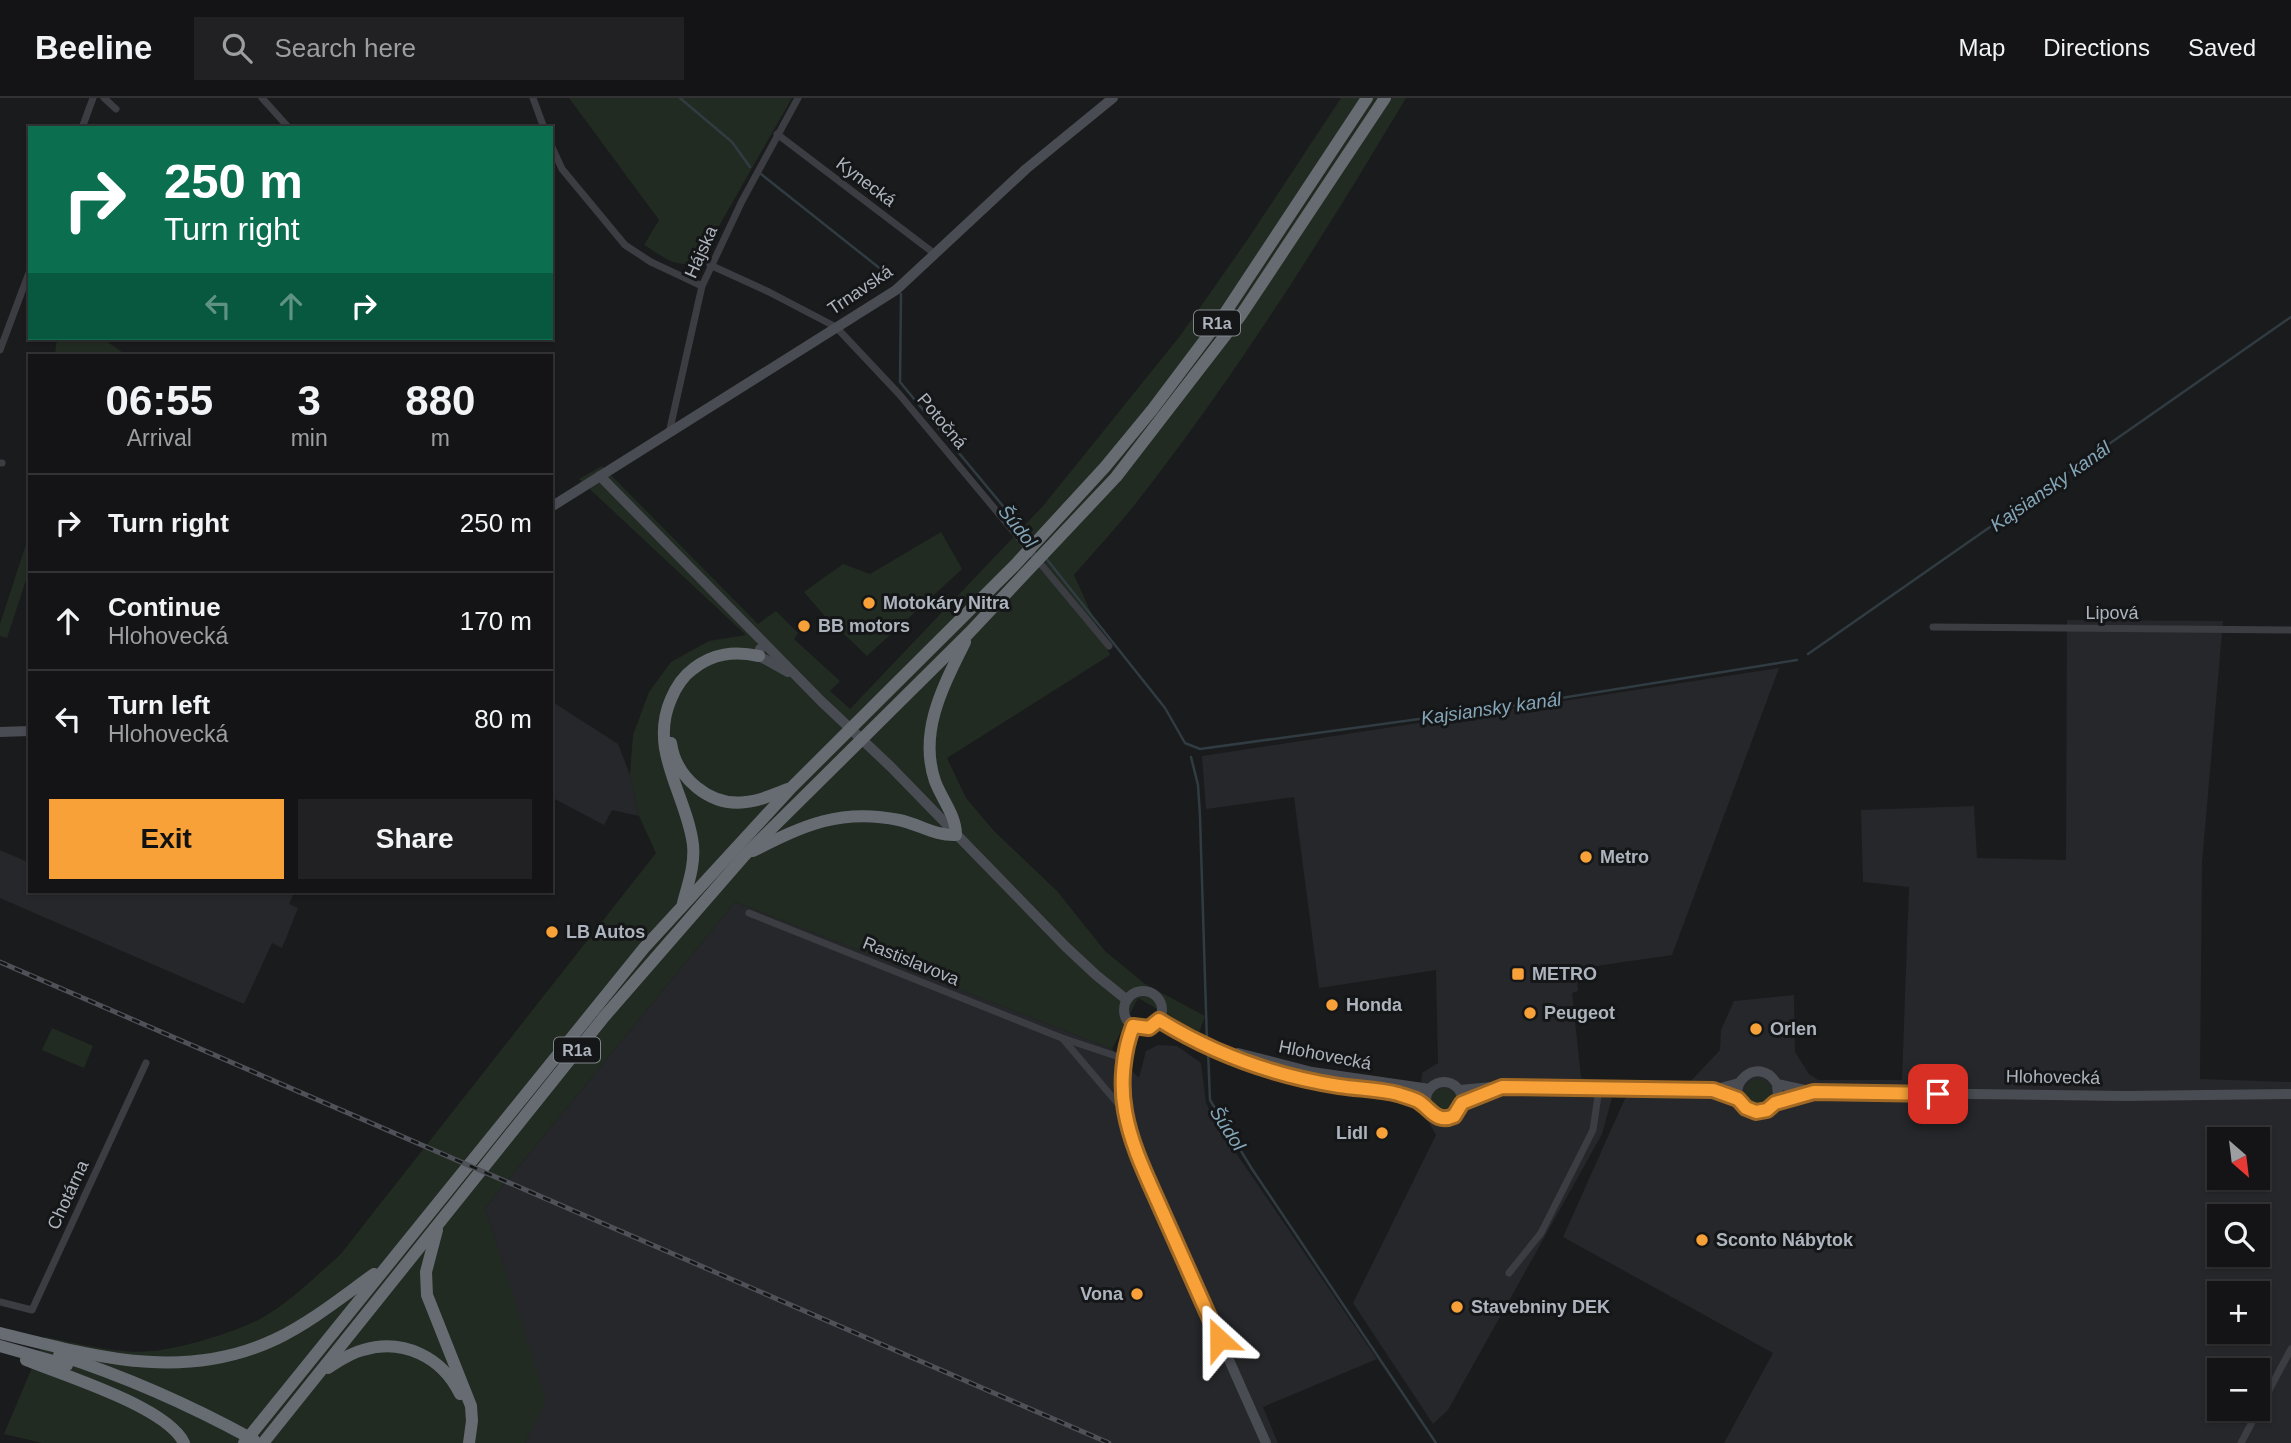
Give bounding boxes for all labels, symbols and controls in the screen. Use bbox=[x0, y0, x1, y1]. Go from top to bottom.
search box bbox=[194, 17, 684, 80]
text: Beeline bbox=[35, 29, 152, 66]
icon: search bbox=[218, 29, 256, 67]
text: Search here bbox=[274, 33, 416, 63]
text: Map bbox=[1959, 34, 2005, 61]
text: Directions bbox=[2043, 34, 2150, 61]
text: Saved bbox=[2188, 34, 2256, 61]
street label: Kynecká bbox=[832, 153, 900, 211]
icon: right bbox=[49, 154, 140, 245]
text: 250 m bbox=[164, 154, 303, 208]
text: Turn right bbox=[164, 211, 300, 247]
street label: Hájska bbox=[681, 222, 722, 281]
street label: Trnavská bbox=[824, 261, 897, 319]
icon: left bbox=[199, 287, 237, 325]
icon: ahead bbox=[272, 287, 310, 325]
icon: right bbox=[345, 287, 383, 325]
road number: R1a bbox=[1194, 311, 1240, 336]
text: 06:55 bbox=[106, 377, 213, 424]
text: 3 bbox=[297, 377, 321, 424]
text: 880 bbox=[405, 377, 475, 424]
street label: Potočná bbox=[913, 389, 972, 453]
text: Arrival bbox=[127, 425, 192, 451]
text: min bbox=[291, 425, 328, 451]
text: m bbox=[431, 425, 450, 451]
water label: Kajsiansky kanál bbox=[1986, 437, 2115, 536]
water label: Šúdol bbox=[994, 501, 1042, 552]
icon: right bbox=[49, 504, 87, 542]
text: Turn right bbox=[108, 508, 229, 538]
text: 250 m bbox=[460, 508, 532, 538]
text: Continue bbox=[108, 592, 221, 622]
place label: Motokáry Nitra bbox=[883, 593, 1010, 613]
marker: Motokáry Nitra bbox=[861, 595, 877, 611]
icon: ahead bbox=[49, 602, 87, 640]
street label: Lipová bbox=[2085, 603, 2140, 623]
text: 170 m bbox=[460, 606, 532, 636]
place label: BB motors bbox=[818, 616, 910, 636]
marker: BB motors bbox=[796, 618, 812, 634]
text: Hlohovecká bbox=[108, 623, 228, 649]
water label: Kajsiansky kanál bbox=[1420, 688, 1563, 729]
text: Turn left bbox=[108, 690, 210, 720]
icon: left bbox=[49, 700, 87, 738]
text: 80 m bbox=[474, 704, 532, 734]
text: Hlohovecká bbox=[108, 721, 228, 747]
button: Exit bbox=[49, 799, 284, 879]
button: Share bbox=[298, 799, 532, 879]
place label: Metro bbox=[1600, 847, 1649, 867]
marker: Metro bbox=[1578, 849, 1594, 865]
place label: LB Autos bbox=[566, 922, 645, 942]
marker: LB Autos bbox=[544, 924, 560, 940]
street label: Rastislavova bbox=[860, 933, 963, 990]
place label: METRO bbox=[1532, 964, 1597, 984]
marker: METRO bbox=[1510, 966, 1526, 982]
place label: Honda bbox=[1346, 995, 1403, 1015]
marker: Honda bbox=[1324, 997, 1340, 1013]
place label: Peugeot bbox=[1544, 1003, 1615, 1023]
marker: Peugeot bbox=[1522, 1005, 1538, 1021]
place label: Orlen bbox=[1770, 1019, 1817, 1039]
marker: Orlen bbox=[1748, 1021, 1764, 1037]
street label: Hlohovecká bbox=[1277, 1036, 1374, 1074]
road number: R1a bbox=[554, 1038, 600, 1062]
pin bbox=[1908, 1064, 1968, 1124]
street label: Hlohovecká bbox=[2006, 1066, 2101, 1088]
icon: arrive bbox=[1919, 1075, 1957, 1113]
water label: Šúdol bbox=[1206, 1102, 1250, 1155]
place label: Lidl bbox=[1336, 1123, 1368, 1143]
marker: Lidl bbox=[1374, 1125, 1390, 1141]
north arrow bbox=[2207, 1127, 2270, 1190]
map controls bbox=[2207, 1127, 2270, 1421]
street label: Chotárna bbox=[43, 1156, 93, 1233]
button: search bbox=[2207, 1204, 2270, 1267]
place label: Sconto Nábytok bbox=[1716, 1230, 1854, 1250]
marker: Sconto Nábytok bbox=[1694, 1232, 1710, 1248]
button: + bbox=[2207, 1281, 2270, 1344]
place label: Vona bbox=[1080, 1284, 1124, 1304]
marker: Vona bbox=[1129, 1286, 1145, 1302]
place label: Stavebniny DEK bbox=[1471, 1297, 1610, 1317]
marker: Stavebniny DEK bbox=[1449, 1299, 1465, 1315]
position arrow bbox=[1182, 1302, 1256, 1376]
button: − bbox=[2207, 1358, 2270, 1421]

